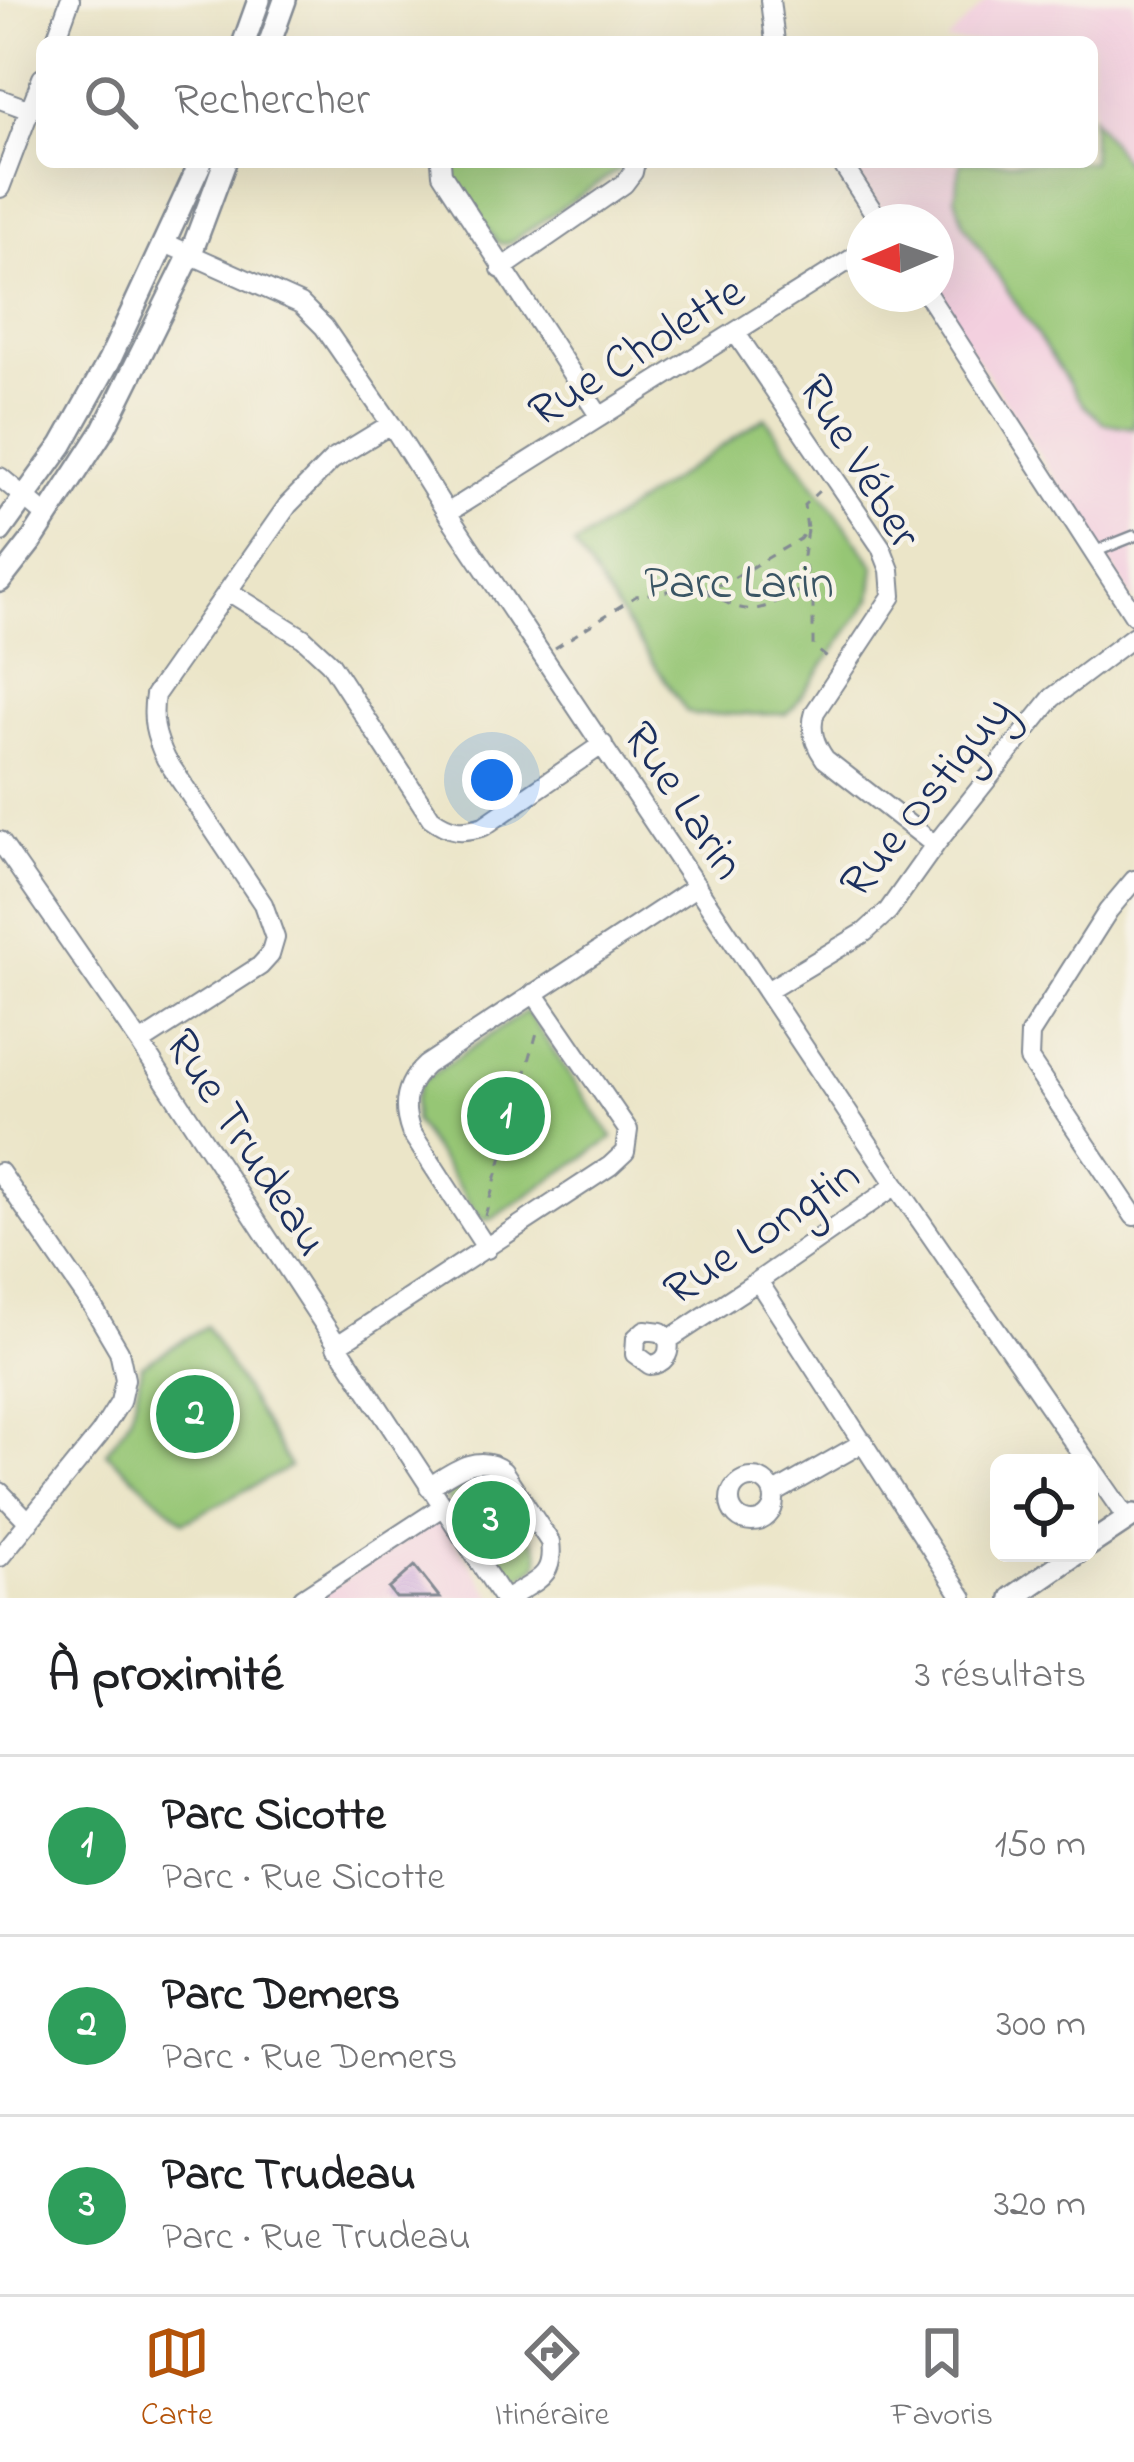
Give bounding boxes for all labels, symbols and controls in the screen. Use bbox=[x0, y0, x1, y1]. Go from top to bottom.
search box bbox=[36, 36, 1098, 168]
icon: search bbox=[78, 69, 144, 135]
text: Rechercher bbox=[174, 69, 370, 135]
north arrow bbox=[846, 204, 954, 312]
street label: Rue Cholette bbox=[516, 259, 760, 447]
street label: Rue Véber bbox=[778, 362, 938, 563]
park label: Parc Larin bbox=[644, 550, 834, 620]
street label: Rue Ostiguy bbox=[824, 681, 1033, 915]
street label: Rue Larin bbox=[603, 708, 761, 895]
your location bbox=[462, 750, 522, 810]
street label: Rue Trudeau bbox=[145, 1016, 345, 1271]
pin: 1 bbox=[467, 1071, 545, 1161]
street label: Rue Longtin bbox=[650, 1143, 876, 1327]
pin: 2 bbox=[156, 1369, 234, 1459]
map controls bbox=[990, 1454, 1098, 1562]
button: locate bbox=[990, 1454, 1098, 1562]
pin: 3 bbox=[452, 1475, 530, 1565]
text: À proximité bbox=[48, 1639, 283, 1714]
text: 3 résultats bbox=[915, 1648, 1086, 1705]
text: Parc Sicotte bbox=[162, 1784, 386, 1850]
text: 1 bbox=[81, 1817, 93, 1874]
text: 150 m bbox=[994, 1817, 1086, 1874]
text: Parc · Rue Sicotte bbox=[162, 1850, 445, 1907]
text: Parc Demers bbox=[162, 1964, 400, 2030]
text: 2 bbox=[77, 1997, 97, 2054]
text: 300 m bbox=[996, 1997, 1086, 2054]
text: Parc · Rue Demers bbox=[162, 2030, 457, 2087]
text: Parc Trudeau bbox=[162, 2144, 416, 2210]
text: 3 bbox=[79, 2177, 95, 2234]
text: 320 m bbox=[994, 2177, 1086, 2234]
text: Parc · Rue Trudeau bbox=[162, 2210, 471, 2267]
tab: Carte bbox=[141, 2320, 213, 2440]
tab: Itinéraire bbox=[495, 2320, 609, 2440]
tab: Favoris bbox=[891, 2320, 993, 2440]

